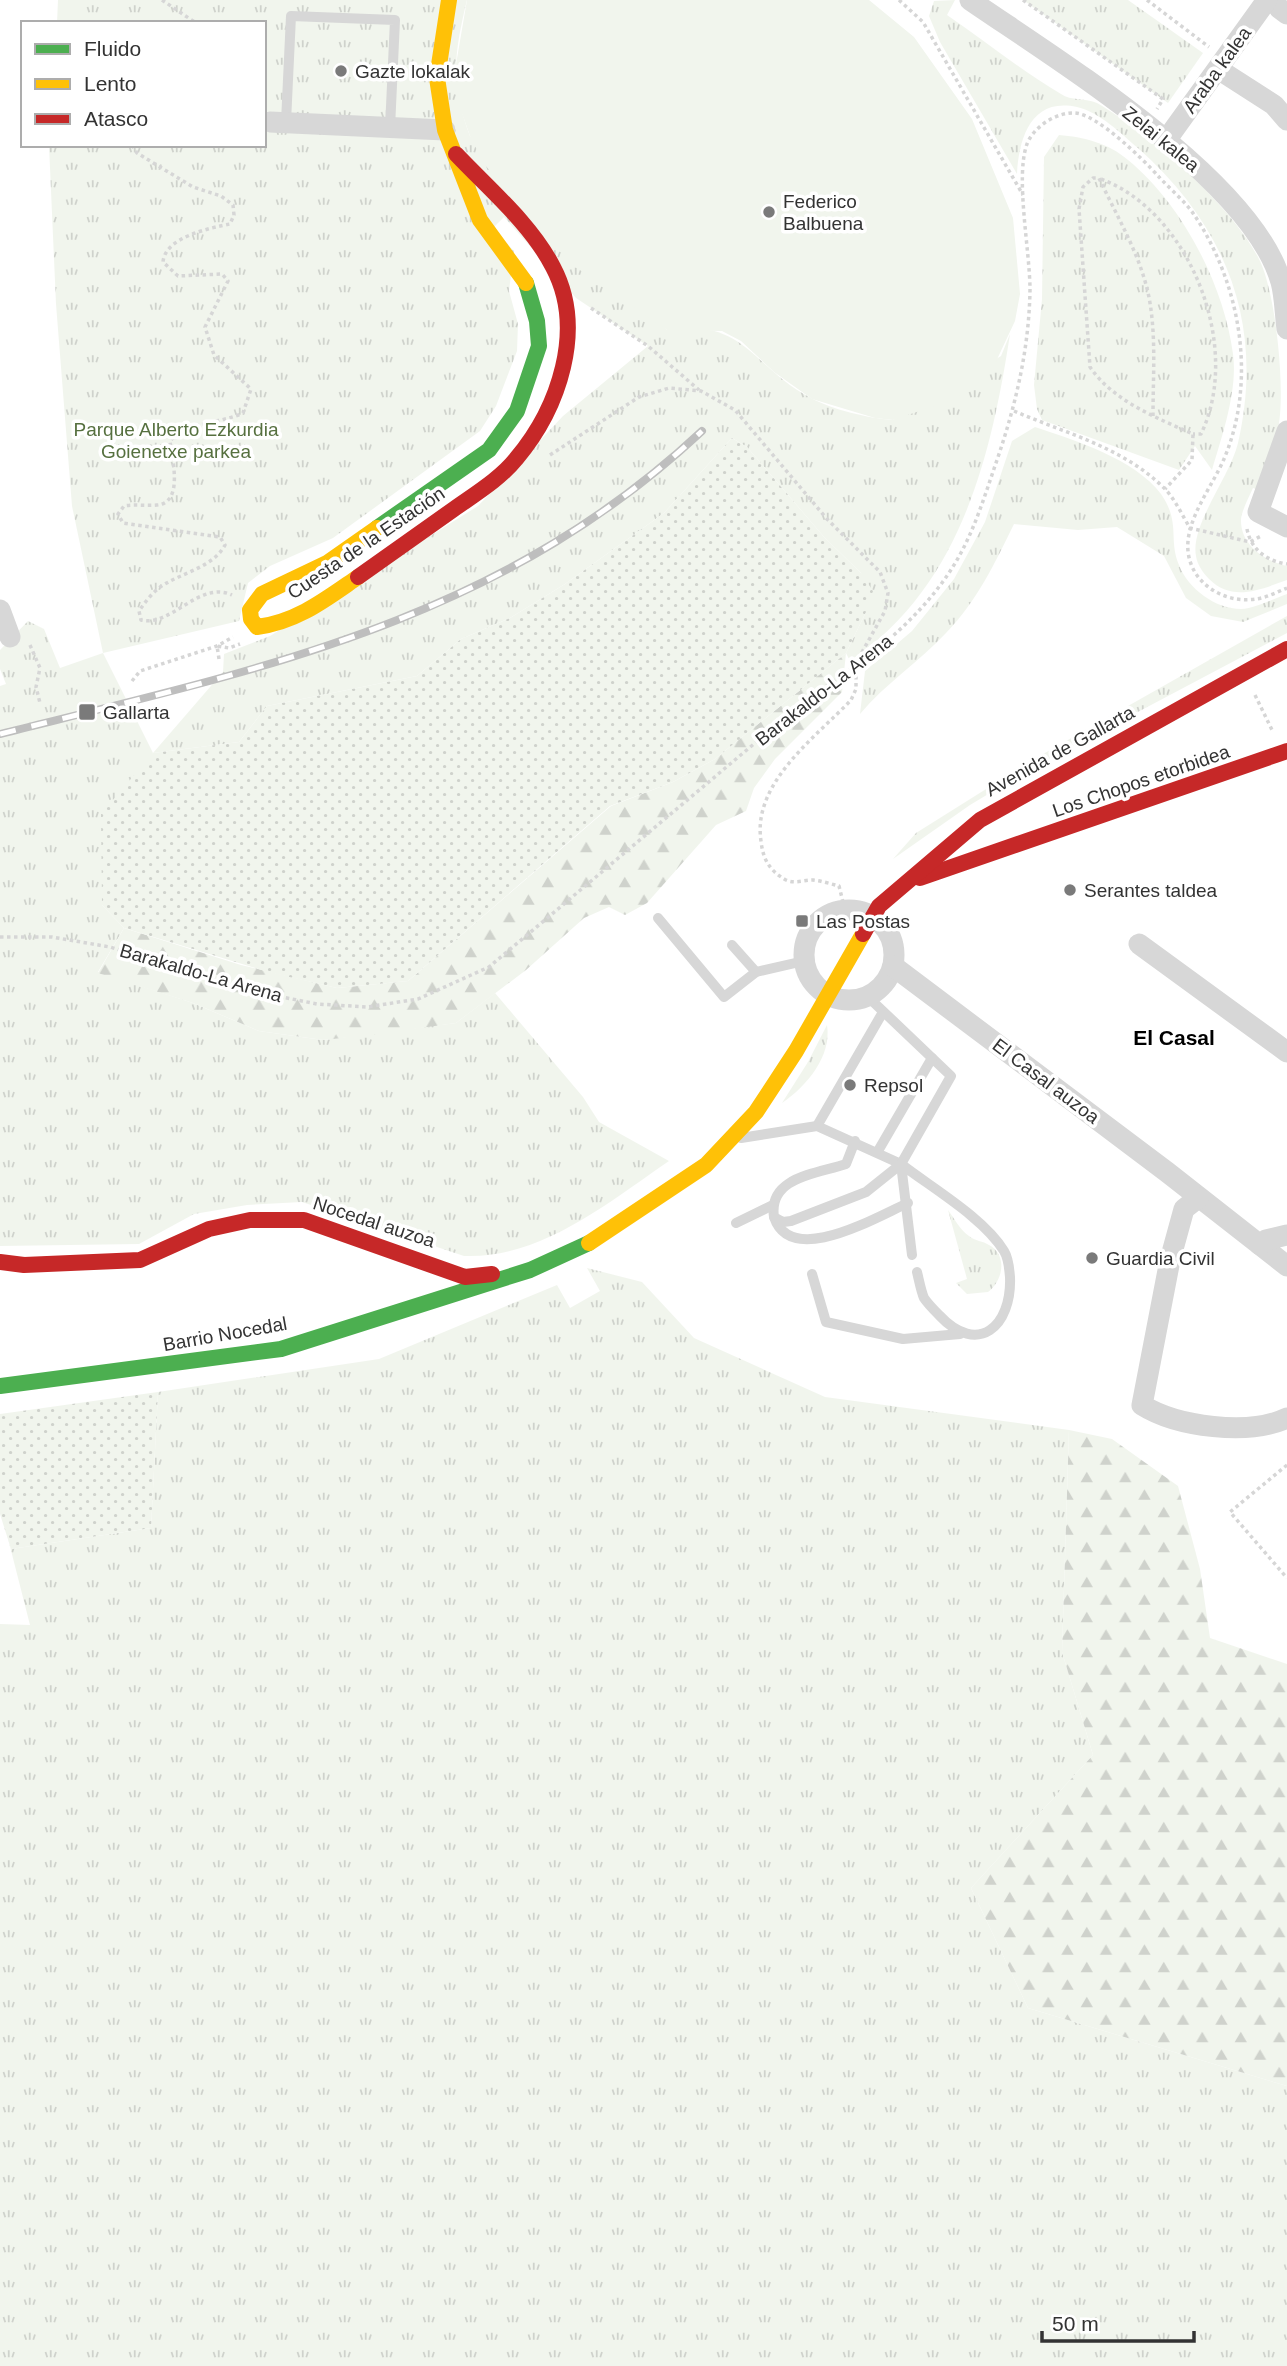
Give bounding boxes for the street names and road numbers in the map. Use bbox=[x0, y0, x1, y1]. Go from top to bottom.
street label: Araba kalea bbox=[1179, 22, 1256, 117]
street label: Zelai kalea bbox=[1119, 102, 1204, 176]
street label: Cuesta de la Estación bbox=[284, 483, 448, 603]
street label: Barakaldo-La Arena bbox=[751, 630, 897, 750]
street label: Avenida de Gallarta bbox=[982, 701, 1138, 801]
street label: Los Chopos etorbidea bbox=[1050, 741, 1233, 821]
street label: Barakaldo-La Arena bbox=[117, 940, 285, 1006]
street label: El Casal auzoa bbox=[989, 1034, 1104, 1128]
street label: Nocedal auzoa bbox=[310, 1192, 438, 1252]
street label: Barrio Nocedal bbox=[161, 1313, 289, 1355]

